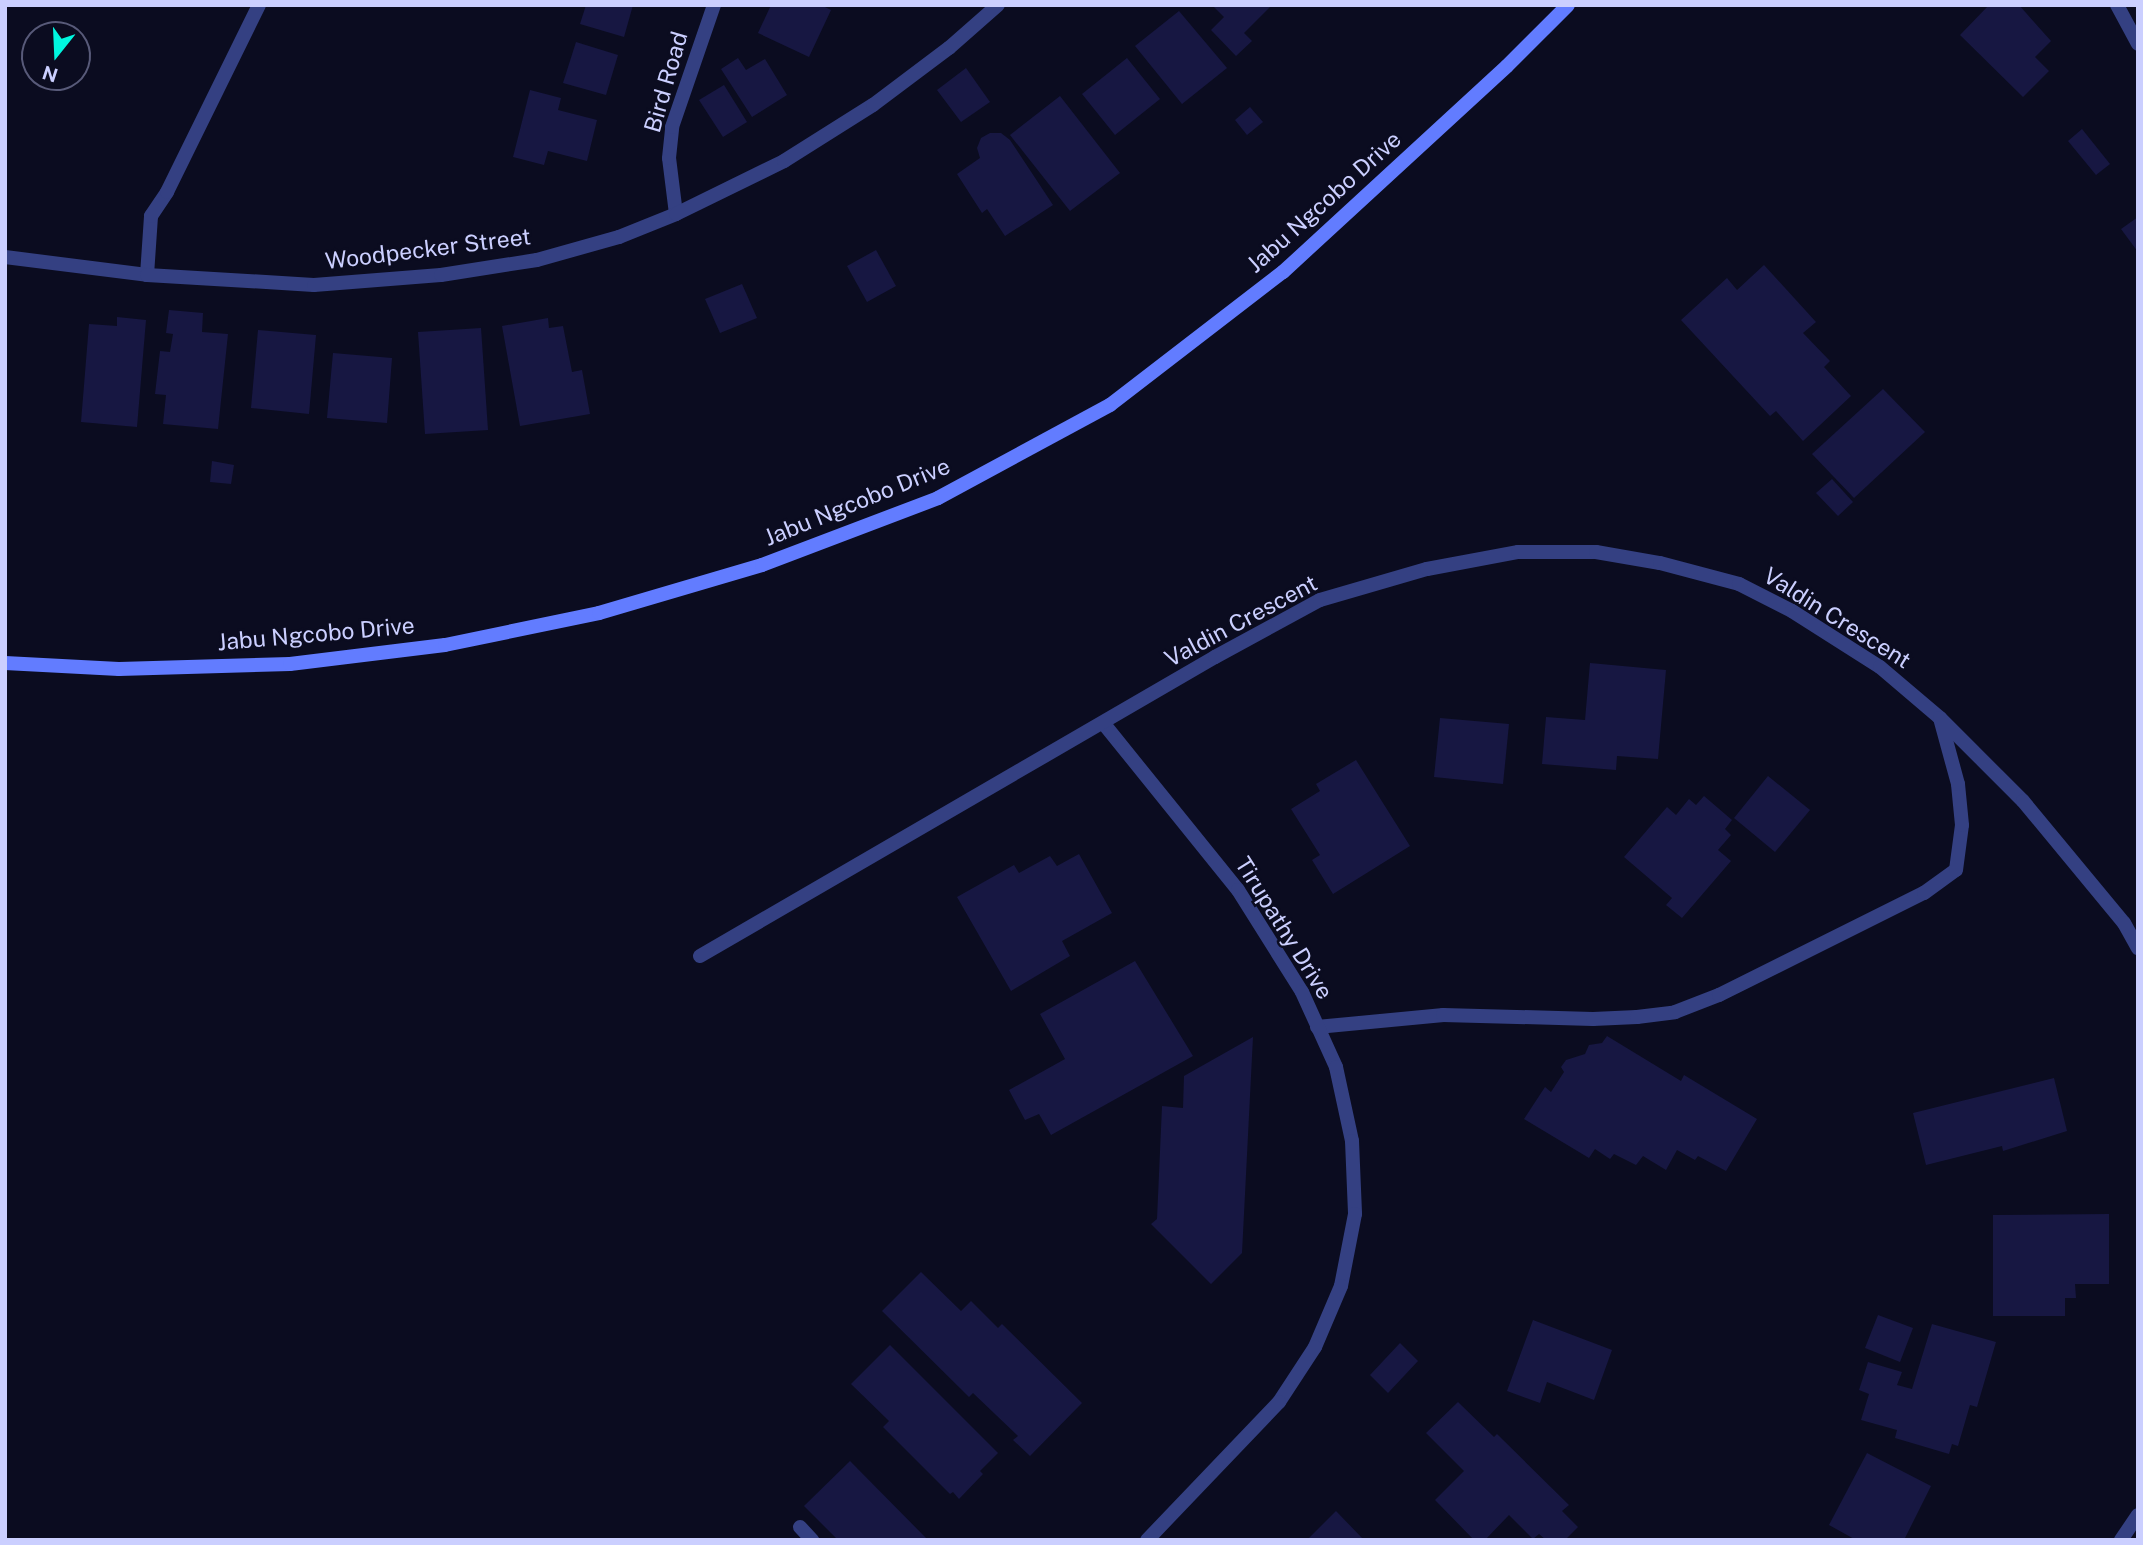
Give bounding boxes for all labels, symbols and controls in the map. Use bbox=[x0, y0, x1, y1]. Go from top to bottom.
north arrow bbox=[21, 21, 91, 91]
street label: Bird Road bbox=[638, 28, 694, 136]
text: N bbox=[40, 61, 61, 87]
street label: Jabu Ngcobo Drive bbox=[1241, 125, 1407, 279]
street label: Woodpecker Street bbox=[324, 223, 532, 275]
street label: Jabu Ngcobo Drive bbox=[760, 452, 954, 552]
street label: Valdin Crescent bbox=[1758, 562, 1916, 674]
street label: Valdin Crescent bbox=[1160, 569, 1322, 673]
street label: Jabu Ngcobo Drive bbox=[216, 612, 416, 656]
street label: Tirupathy Drive bbox=[1229, 852, 1339, 1004]

